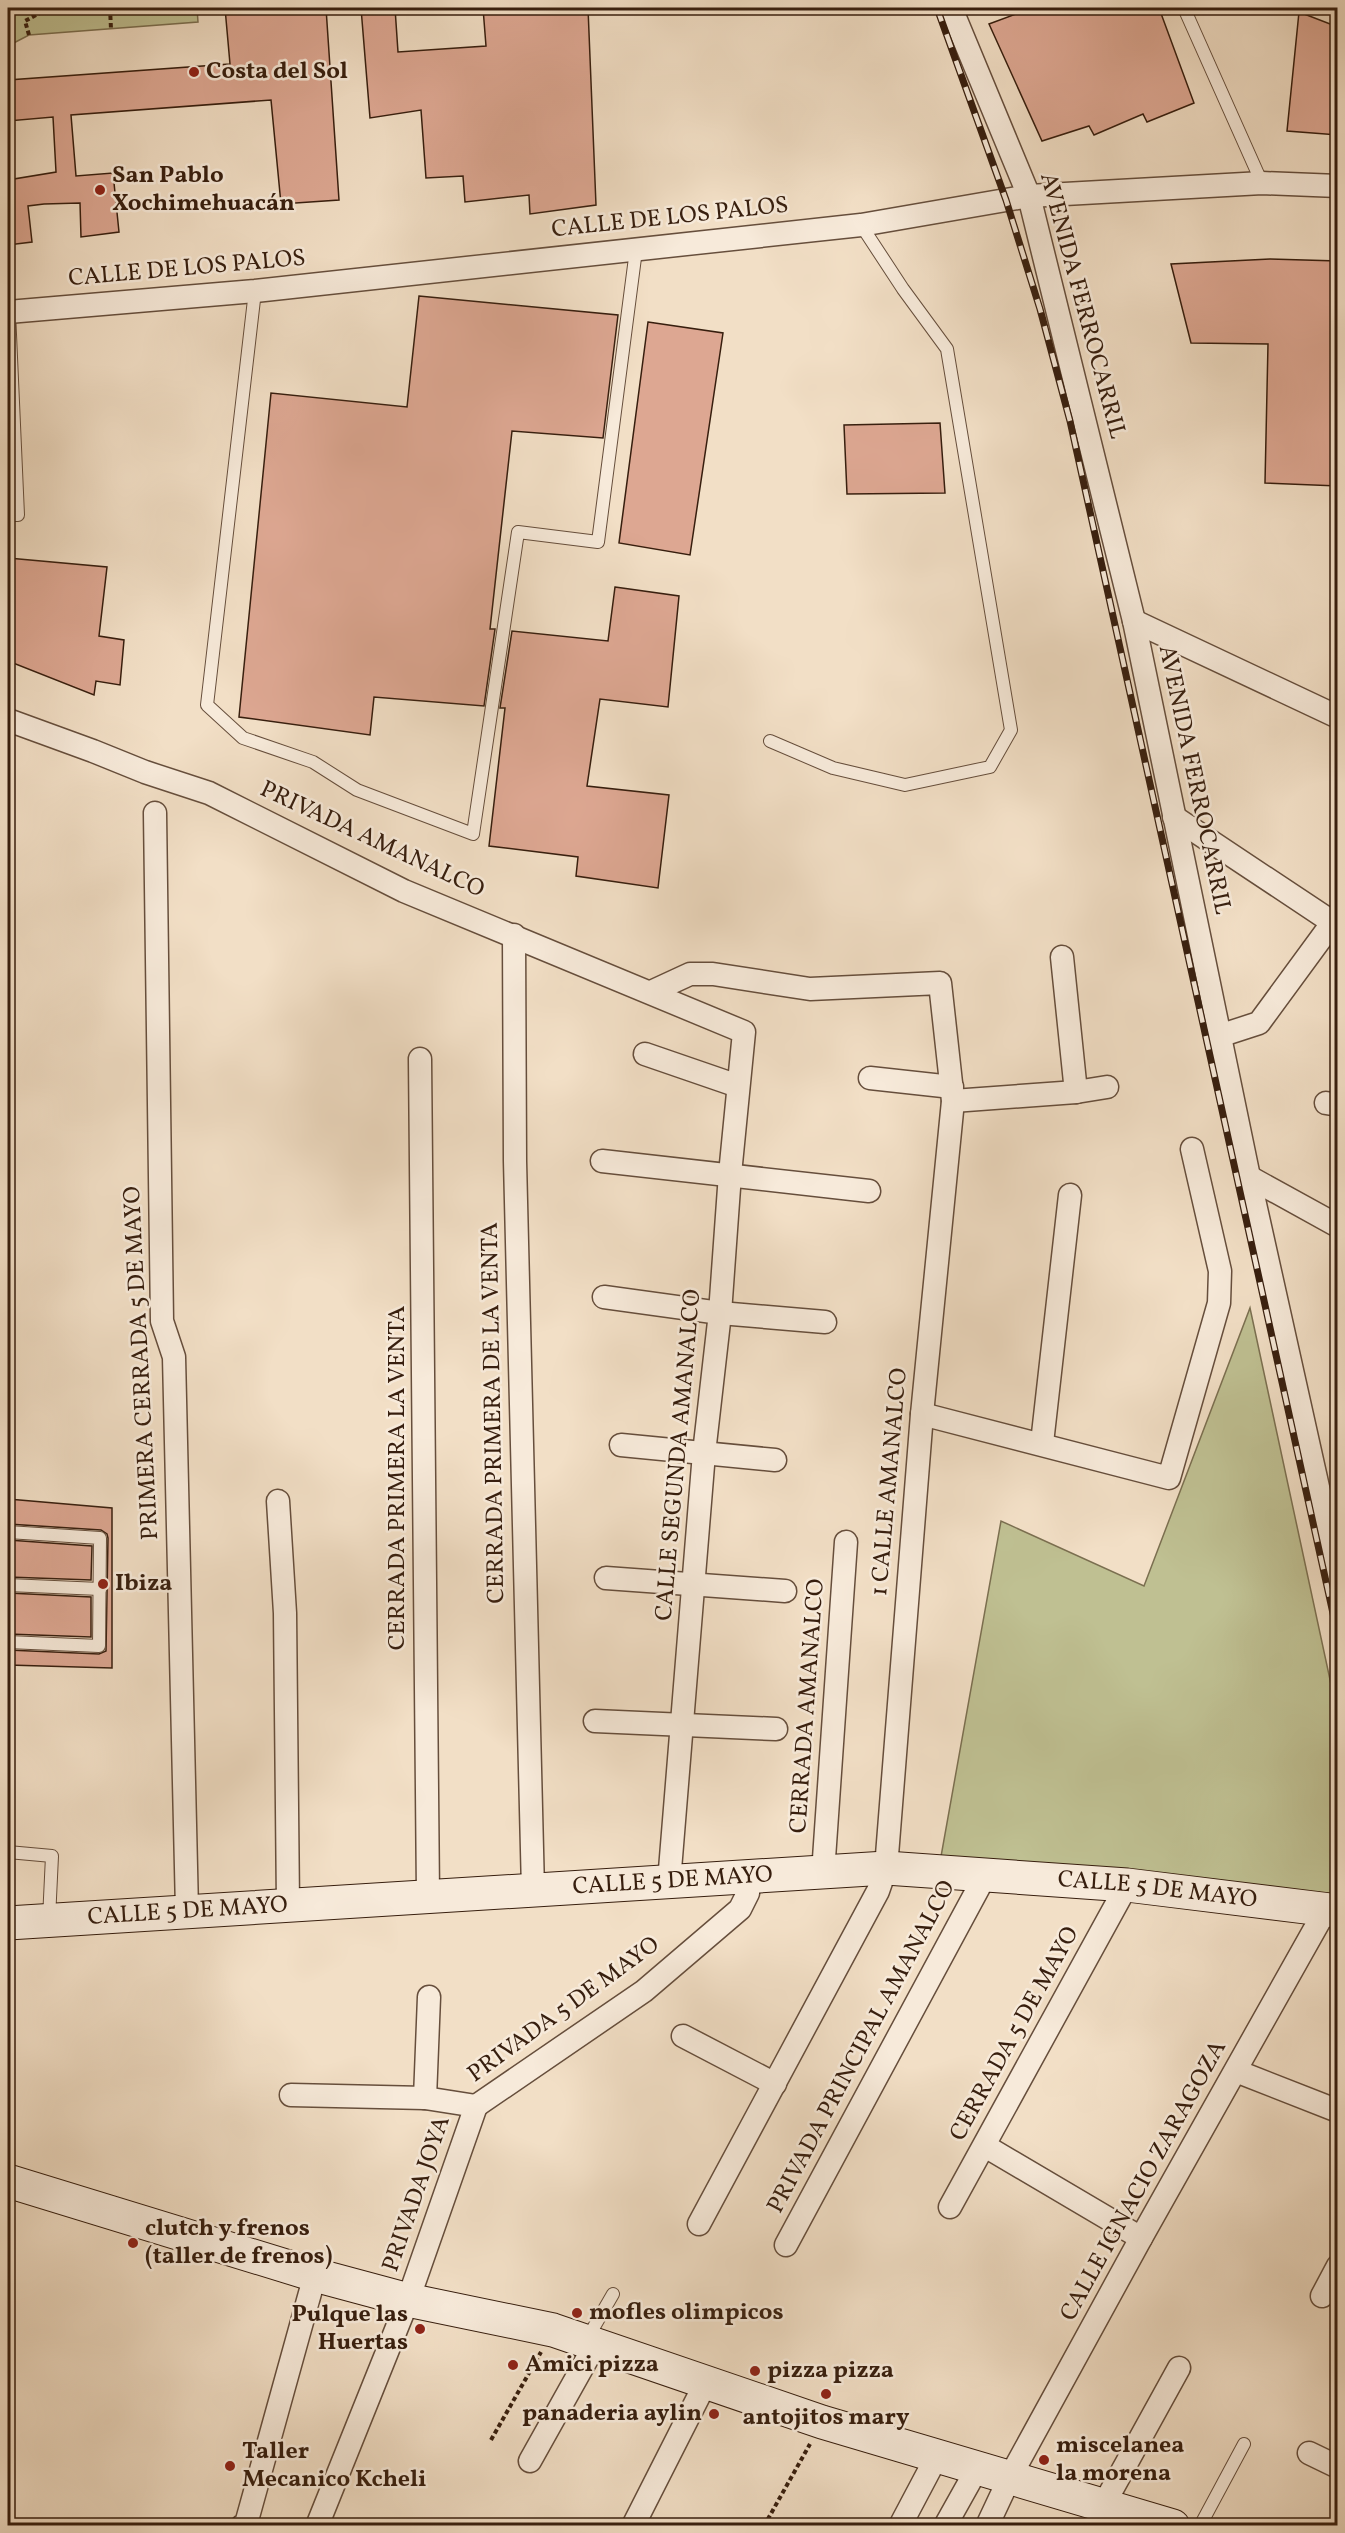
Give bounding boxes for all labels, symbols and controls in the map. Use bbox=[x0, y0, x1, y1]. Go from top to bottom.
place label: Costa del Sol bbox=[206, 55, 348, 89]
marker: Costa del Sol bbox=[187, 65, 201, 79]
place label: San Pablo Xochimehuacán bbox=[112, 159, 295, 221]
street label: AVENIDA FERROCARRIL bbox=[1030, 169, 1134, 443]
marker: San Pablo Xochimehuacán bbox=[93, 183, 107, 197]
street label: CALLE DE LOS PALOS bbox=[550, 189, 790, 247]
street label: CALLE DE LOS PALOS bbox=[67, 242, 307, 296]
street label: AVENIDA FERROCARRIL bbox=[1149, 642, 1239, 918]
street label: PRIVADA AMANALCO bbox=[254, 773, 490, 907]
street label: PRIMERA CERRADA 5 DE MAYO bbox=[116, 1185, 168, 1541]
street label: CERRADA PRIMERA DE LA VENTA bbox=[474, 1222, 514, 1604]
street label: CALLE SEGUNDA AMANALCO bbox=[648, 1288, 710, 1622]
street label: CERRADA PRIMERA LA VENTA bbox=[381, 1306, 415, 1650]
street label: 1 CALLE AMANALCO bbox=[863, 1367, 917, 1597]
place label: Ibiza bbox=[115, 1567, 172, 1601]
marker: Ibiza bbox=[96, 1577, 110, 1591]
street label: CERRADA AMANALCO bbox=[782, 1578, 834, 1834]
street label: CALLE 5 DE MAYO bbox=[572, 1858, 774, 1905]
street label: CALLE 5 DE MAYO bbox=[1056, 1863, 1259, 1918]
street label: PRIVADA PRINCIPAL AMANALCO bbox=[759, 1874, 965, 2220]
street label: CALLE 5 DE MAYO bbox=[87, 1889, 289, 1935]
street label: CERRADA 5 DE MAYO bbox=[942, 1921, 1088, 2147]
street label: PRIVADA 5 DE MAYO bbox=[461, 1929, 667, 2091]
street label: CALLE IGNACIO ZARAGOZA bbox=[1052, 2034, 1236, 2328]
street label: PRIVADA JOYA bbox=[374, 2111, 460, 2276]
place label: clutch y frenos (taller de frenos) bbox=[145, 2212, 332, 2274]
marker: clutch y frenos (taller de frenos) bbox=[126, 2236, 140, 2250]
place label: mofles olimpicos bbox=[589, 2296, 784, 2330]
place label: Pulque las Huertas bbox=[291, 2298, 408, 2360]
marker: mofles olimpicos bbox=[570, 2306, 584, 2320]
marker: Pulque las Huertas bbox=[413, 2322, 427, 2336]
place label: Amici pizza bbox=[525, 2348, 659, 2382]
place label: pizza pizza bbox=[767, 2354, 894, 2388]
marker: Amici pizza bbox=[506, 2358, 520, 2372]
marker: pizza pizza bbox=[748, 2364, 762, 2378]
marker: antojitos mary bbox=[819, 2387, 833, 2401]
place label: panaderia aylin bbox=[522, 2397, 702, 2431]
place label: antojitos mary bbox=[743, 2401, 910, 2435]
marker: panaderia aylin bbox=[707, 2407, 721, 2421]
place label: miscelanea la morena bbox=[1056, 2429, 1184, 2491]
place label: Taller Mecanico Kcheli bbox=[242, 2435, 427, 2497]
marker: miscelanea la morena bbox=[1037, 2453, 1051, 2467]
marker: Taller Mecanico Kcheli bbox=[223, 2459, 237, 2473]

